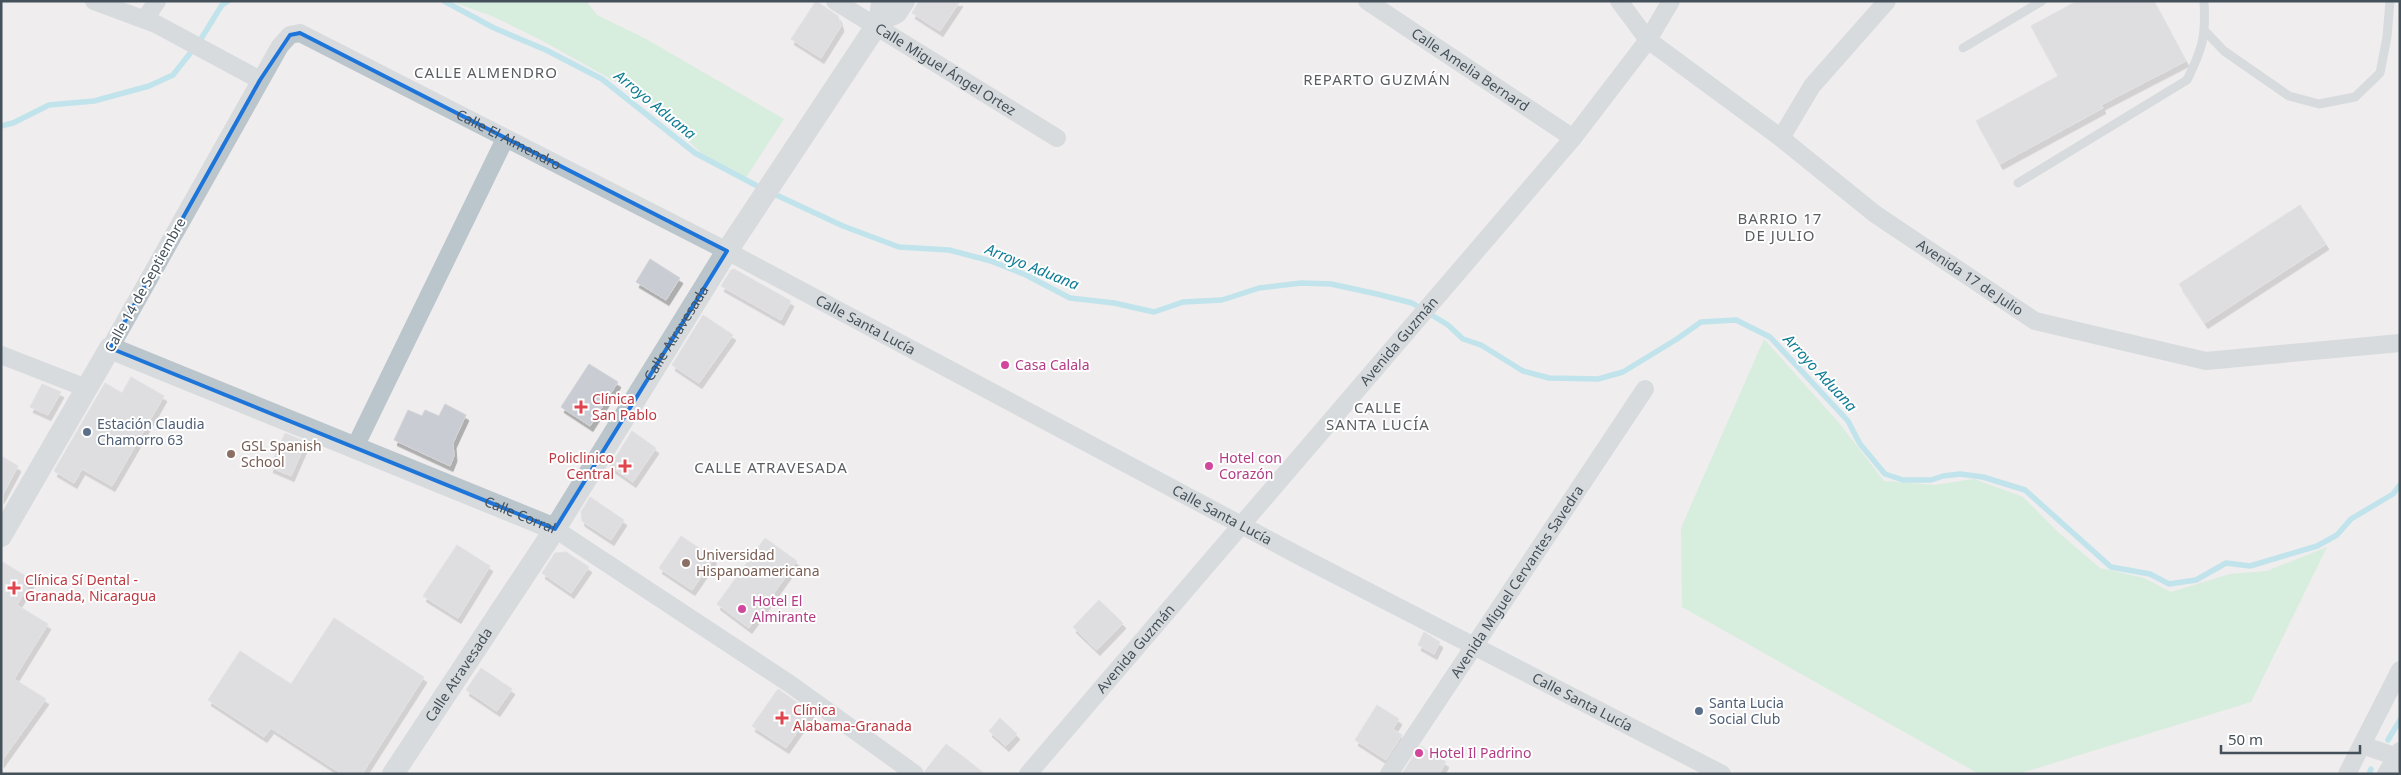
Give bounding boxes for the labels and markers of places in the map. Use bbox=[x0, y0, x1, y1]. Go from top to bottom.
place label: Casa Calala bbox=[1015, 355, 1090, 374]
marker: Casa Calala bbox=[999, 359, 1011, 371]
place label: Clínica San Pablo bbox=[592, 389, 657, 424]
marker: Clínica San Pablo bbox=[574, 400, 588, 414]
place label: Estación Claudia Chamorro 63 bbox=[97, 414, 205, 449]
marker: Estación Claudia Chamorro 63 bbox=[81, 426, 93, 438]
place label: GSL Spanish School bbox=[241, 436, 322, 471]
marker: GSL Spanish School bbox=[225, 448, 237, 460]
place label: Policlinico Central bbox=[548, 448, 614, 483]
place label: Hotel con Corazón bbox=[1219, 448, 1282, 483]
marker: Policlinico Central bbox=[618, 459, 632, 473]
marker: Hotel con Corazón bbox=[1203, 460, 1215, 472]
place label: Universidad Hispanoamericana bbox=[696, 545, 820, 580]
marker: Universidad Hispanoamericana bbox=[680, 557, 692, 569]
place label: Clínica Sí Dental - Granada, Nicaragua bbox=[25, 570, 156, 605]
marker: Clínica Sí Dental - Granada, Nicaragua bbox=[7, 581, 21, 595]
place label: Hotel El Almirante bbox=[752, 591, 816, 626]
marker: Hotel El Almirante bbox=[736, 603, 748, 615]
place label: Santa Lucia Social Club bbox=[1709, 693, 1784, 728]
place label: Clínica Alabama-Granada bbox=[793, 700, 912, 735]
marker: Santa Lucia Social Club bbox=[1693, 705, 1705, 717]
marker: Clínica Alabama-Granada bbox=[775, 711, 789, 725]
place label: Hotel Il Padrino bbox=[1429, 743, 1532, 762]
marker: Hotel Il Padrino bbox=[1413, 747, 1425, 759]

